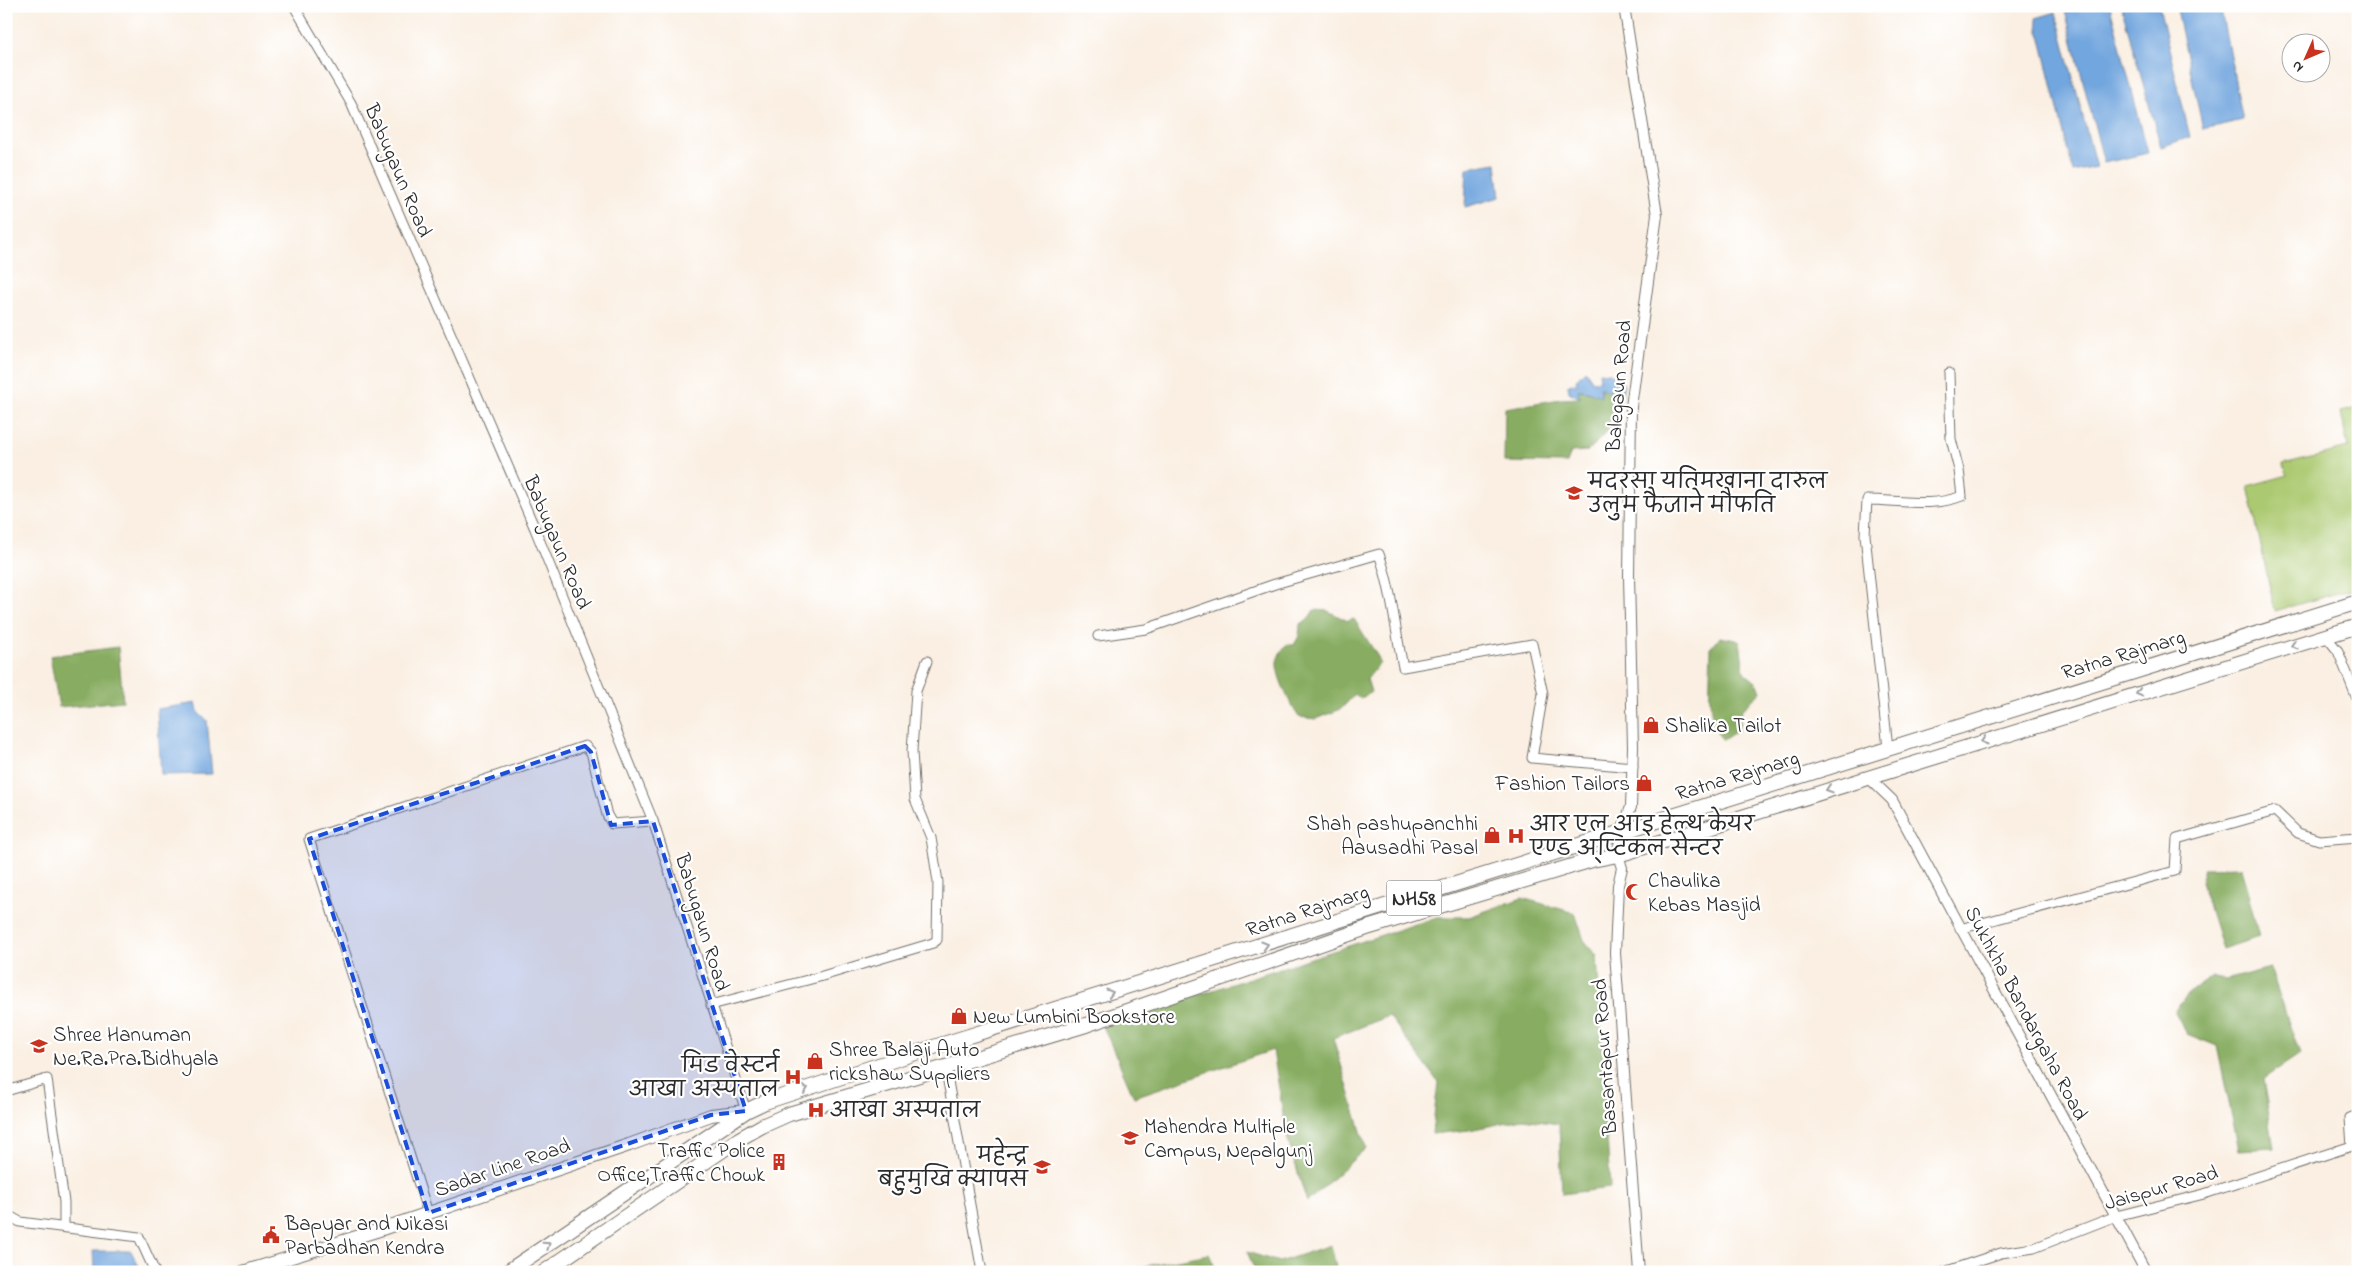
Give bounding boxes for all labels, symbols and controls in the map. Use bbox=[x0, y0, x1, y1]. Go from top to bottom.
north arrow bbox=[2282, 32, 2332, 82]
text: N bbox=[2287, 55, 2309, 77]
street label: Babugaun Road bbox=[353, 98, 439, 243]
street label: Balegaun Road bbox=[1599, 319, 1643, 455]
place label: मदरसा यतिमखाना दारुल उलुम फैजाने माैफति bbox=[1587, 465, 1829, 522]
street label: Babugaun Road bbox=[512, 470, 598, 615]
school or university icon: मदरसा यतिमखाना दारुल उलुम फैजाने माैफति bbox=[1564, 483, 1584, 503]
street label: Ratna Rajmarg bbox=[2058, 623, 2190, 691]
one-way arrow bbox=[2291, 639, 2299, 649]
one-way arrow bbox=[2135, 687, 2144, 697]
place label: Shalika Tailot bbox=[1665, 712, 1782, 742]
shop icon: Shalika Tailot bbox=[1641, 715, 1661, 735]
one-way arrow bbox=[1980, 735, 1988, 745]
street label: Ratna Rajmarg bbox=[1672, 744, 1804, 812]
place label: Fashion Tailors bbox=[1494, 770, 1630, 800]
shop icon: Fashion Tailors bbox=[1634, 773, 1654, 793]
one-way arrow bbox=[1825, 784, 1833, 794]
place label: आर एल आइ हेल्थ केयर एण्ड अ्प्टिकल सेन्टर bbox=[1529, 806, 1756, 865]
place label: Shah pashupanchhi Aausadhi Pasal bbox=[1306, 810, 1478, 864]
shop icon: Shah pashupanchhi Aausadhi Pasal bbox=[1482, 825, 1502, 845]
hospital icon: आर एल आइ हेल्थ केयर एण्ड अ्प्टिकल सेन्टर bbox=[1506, 826, 1526, 846]
street label: Babugaun Road bbox=[664, 849, 736, 996]
place label: Chaulika Kebas Masjid bbox=[1648, 867, 1761, 921]
street label: Ratna Rajmarg bbox=[1242, 878, 1374, 948]
road number: NH58 bbox=[1386, 880, 1442, 916]
mosque icon: Chaulika Kebas Masjid bbox=[1624, 882, 1644, 902]
street label: Sukhkha Bandargaha Road bbox=[1954, 901, 2095, 1128]
one-way arrow bbox=[1261, 940, 1269, 950]
street label: Basantapur Road bbox=[1586, 977, 1627, 1137]
one-way arrow bbox=[1105, 988, 1114, 998]
place label: New Lumbini Bookstore bbox=[973, 1003, 1176, 1033]
shop icon: New Lumbini Bookstore bbox=[949, 1006, 969, 1026]
place label: Shree Hanuman Ne.Ra.Pra.Bidhyala bbox=[53, 1021, 219, 1077]
school or university icon: Shree Hanuman Ne.Ra.Pra.Bidhyala bbox=[29, 1036, 49, 1056]
place label: Shree Balaji Auto rickshaw Suppliers bbox=[829, 1036, 990, 1090]
place label: मिड वेस्टर्न आखा अस्पताल bbox=[629, 1048, 781, 1106]
shop icon: Shree Balaji Auto rickshaw Suppliers bbox=[805, 1051, 825, 1071]
hospital icon: मिड वेस्टर्न आखा अस्पताल bbox=[783, 1067, 803, 1087]
one-way arrow bbox=[800, 1085, 809, 1095]
place label: आखा अस्पताल bbox=[830, 1097, 982, 1127]
hospital icon: आखा अस्पताल bbox=[806, 1100, 826, 1120]
place label: Mahendra Multiple Campus, Nepalgunj bbox=[1144, 1113, 1313, 1169]
school or university icon: Mahendra Multiple Campus, Nepalgunj bbox=[1120, 1128, 1140, 1148]
street label: Sadar Line Road bbox=[431, 1132, 575, 1206]
place label: Traffic Police Office,Traffic Chowk bbox=[597, 1137, 766, 1191]
place label: महेन्द्र बहुमुखि क्यापस bbox=[877, 1137, 1029, 1196]
building icon: Traffic Police Office,Traffic Chowk bbox=[769, 1152, 789, 1172]
school or university icon: महेन्द्र बहुमुखि क्यापस bbox=[1032, 1157, 1052, 1177]
street label: Jaispur Road bbox=[2101, 1158, 2222, 1219]
place label: Bapyar and Nikasi Parbadhan Kendra bbox=[284, 1210, 448, 1264]
public building icon: Bapyar and Nikasi Parbadhan Kendra bbox=[261, 1225, 281, 1245]
one-way arrow bbox=[542, 1242, 551, 1251]

